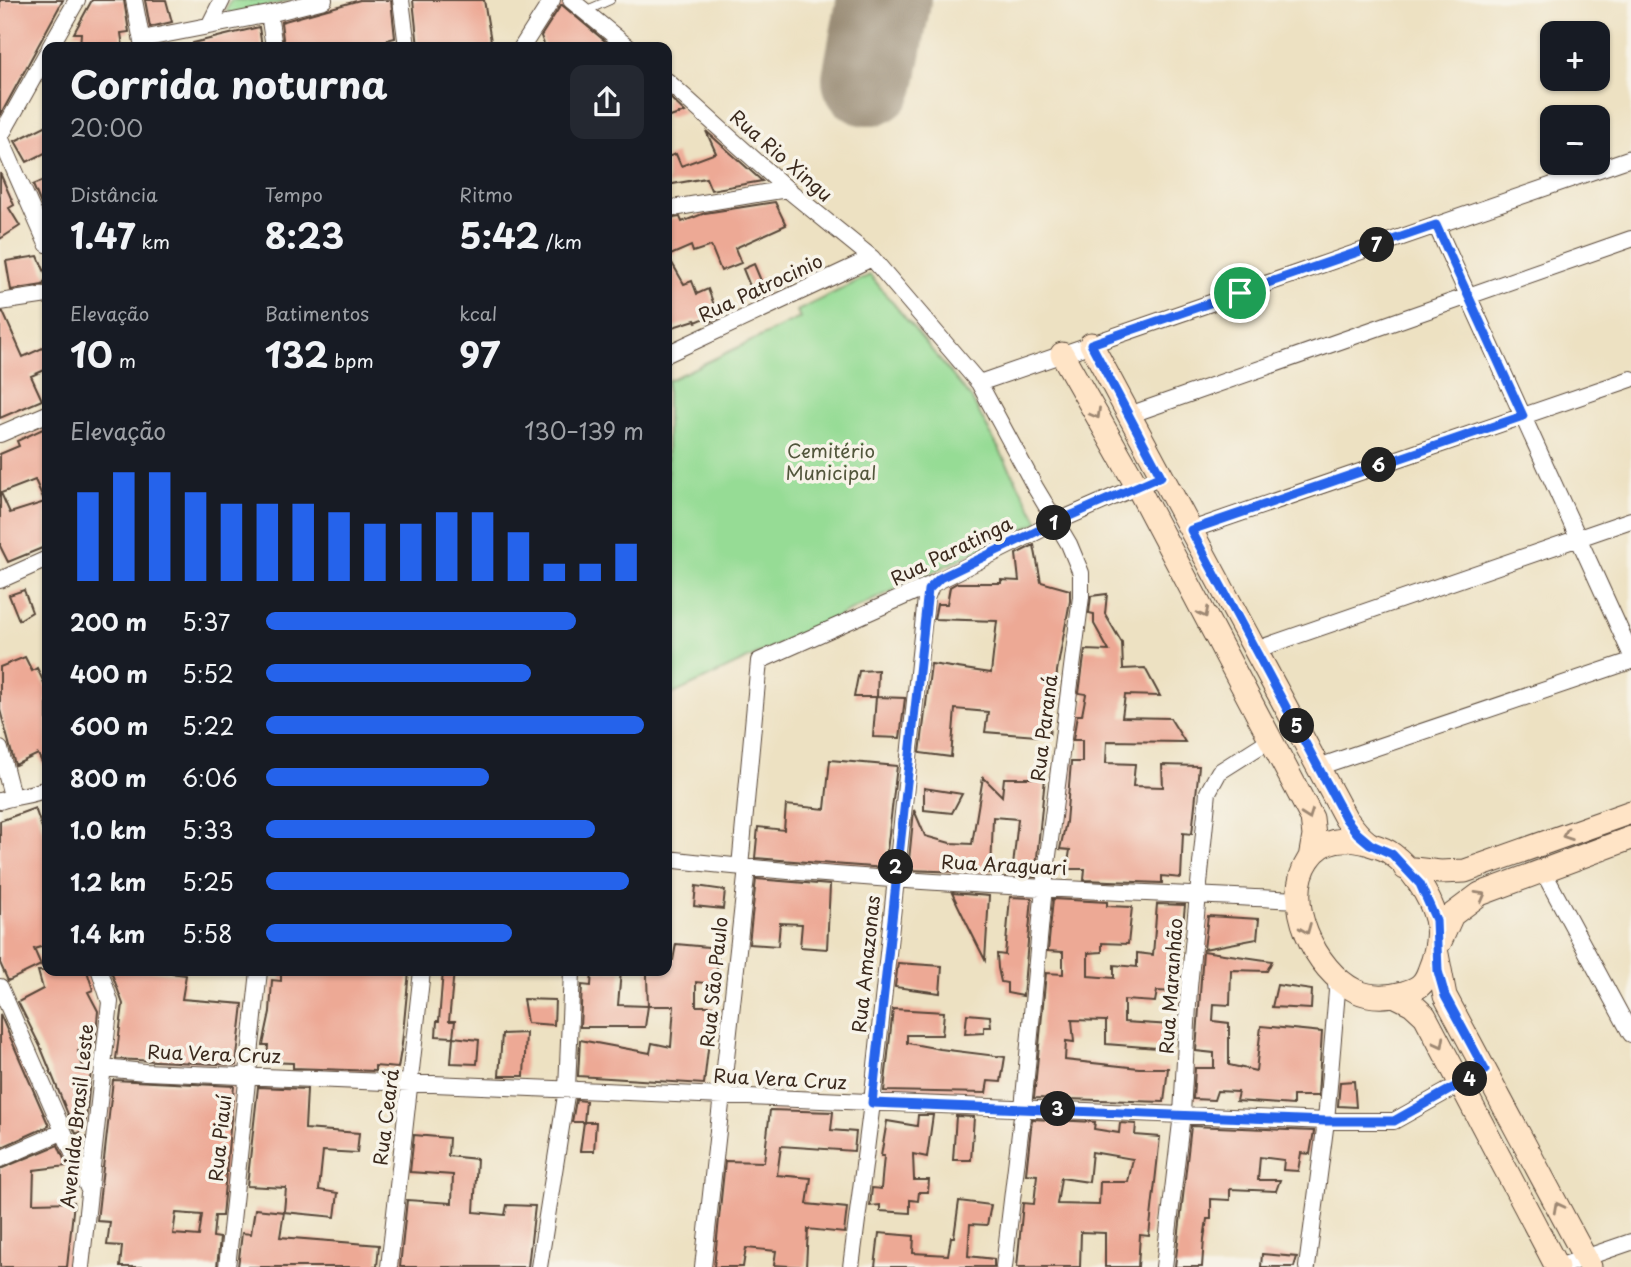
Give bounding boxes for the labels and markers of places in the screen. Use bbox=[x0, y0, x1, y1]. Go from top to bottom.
pin: 7 bbox=[1360, 228, 1394, 262]
pin bbox=[1210, 263, 1270, 323]
pin: 6 bbox=[1362, 448, 1396, 482]
pin: 1 bbox=[1036, 505, 1072, 540]
pin: 5 bbox=[1280, 708, 1314, 744]
pin: 2 bbox=[878, 850, 914, 884]
pin: 4 bbox=[1452, 1062, 1488, 1096]
pin: 3 bbox=[1040, 1092, 1076, 1126]

